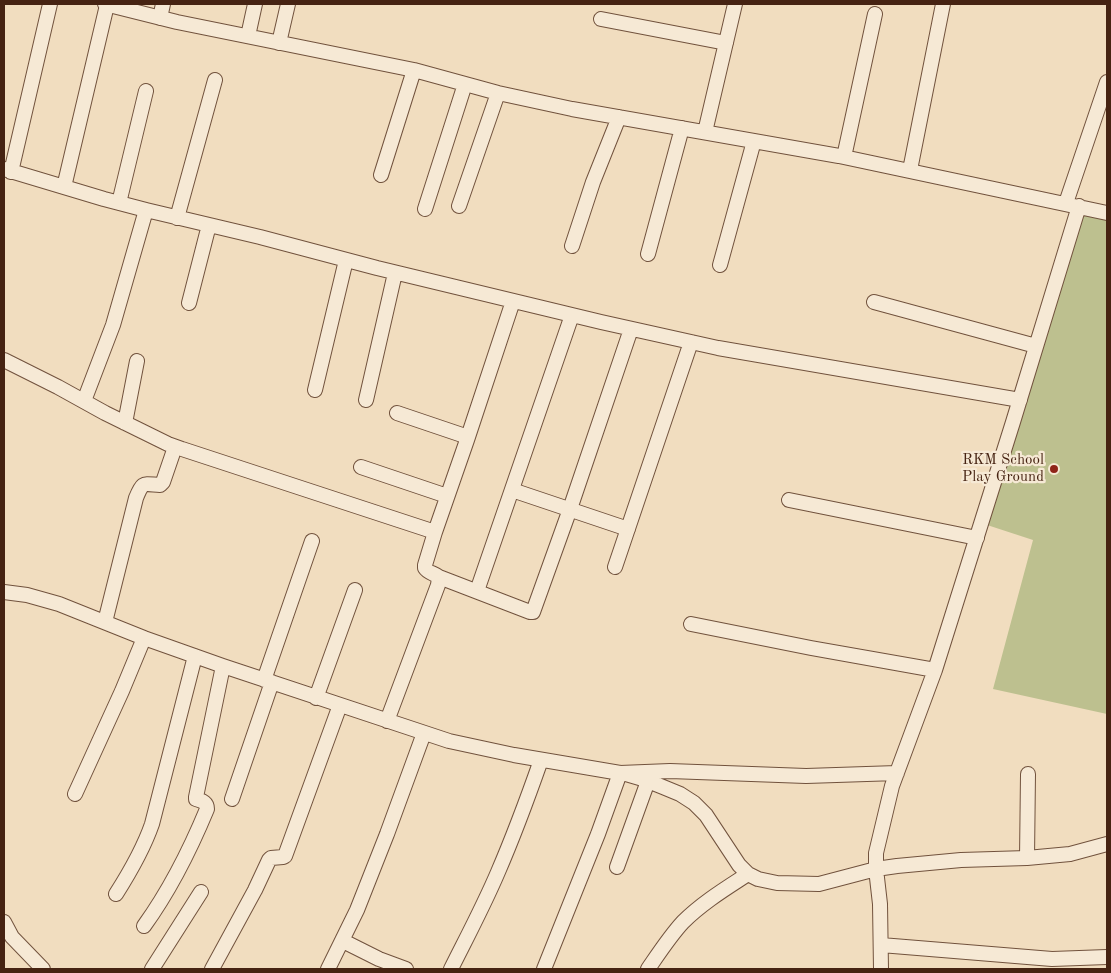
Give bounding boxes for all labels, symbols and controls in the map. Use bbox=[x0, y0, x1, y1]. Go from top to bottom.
place label: RKM School Play Ground bbox=[962, 451, 1044, 486]
marker: RKM School Play Ground bbox=[1048, 463, 1060, 475]

